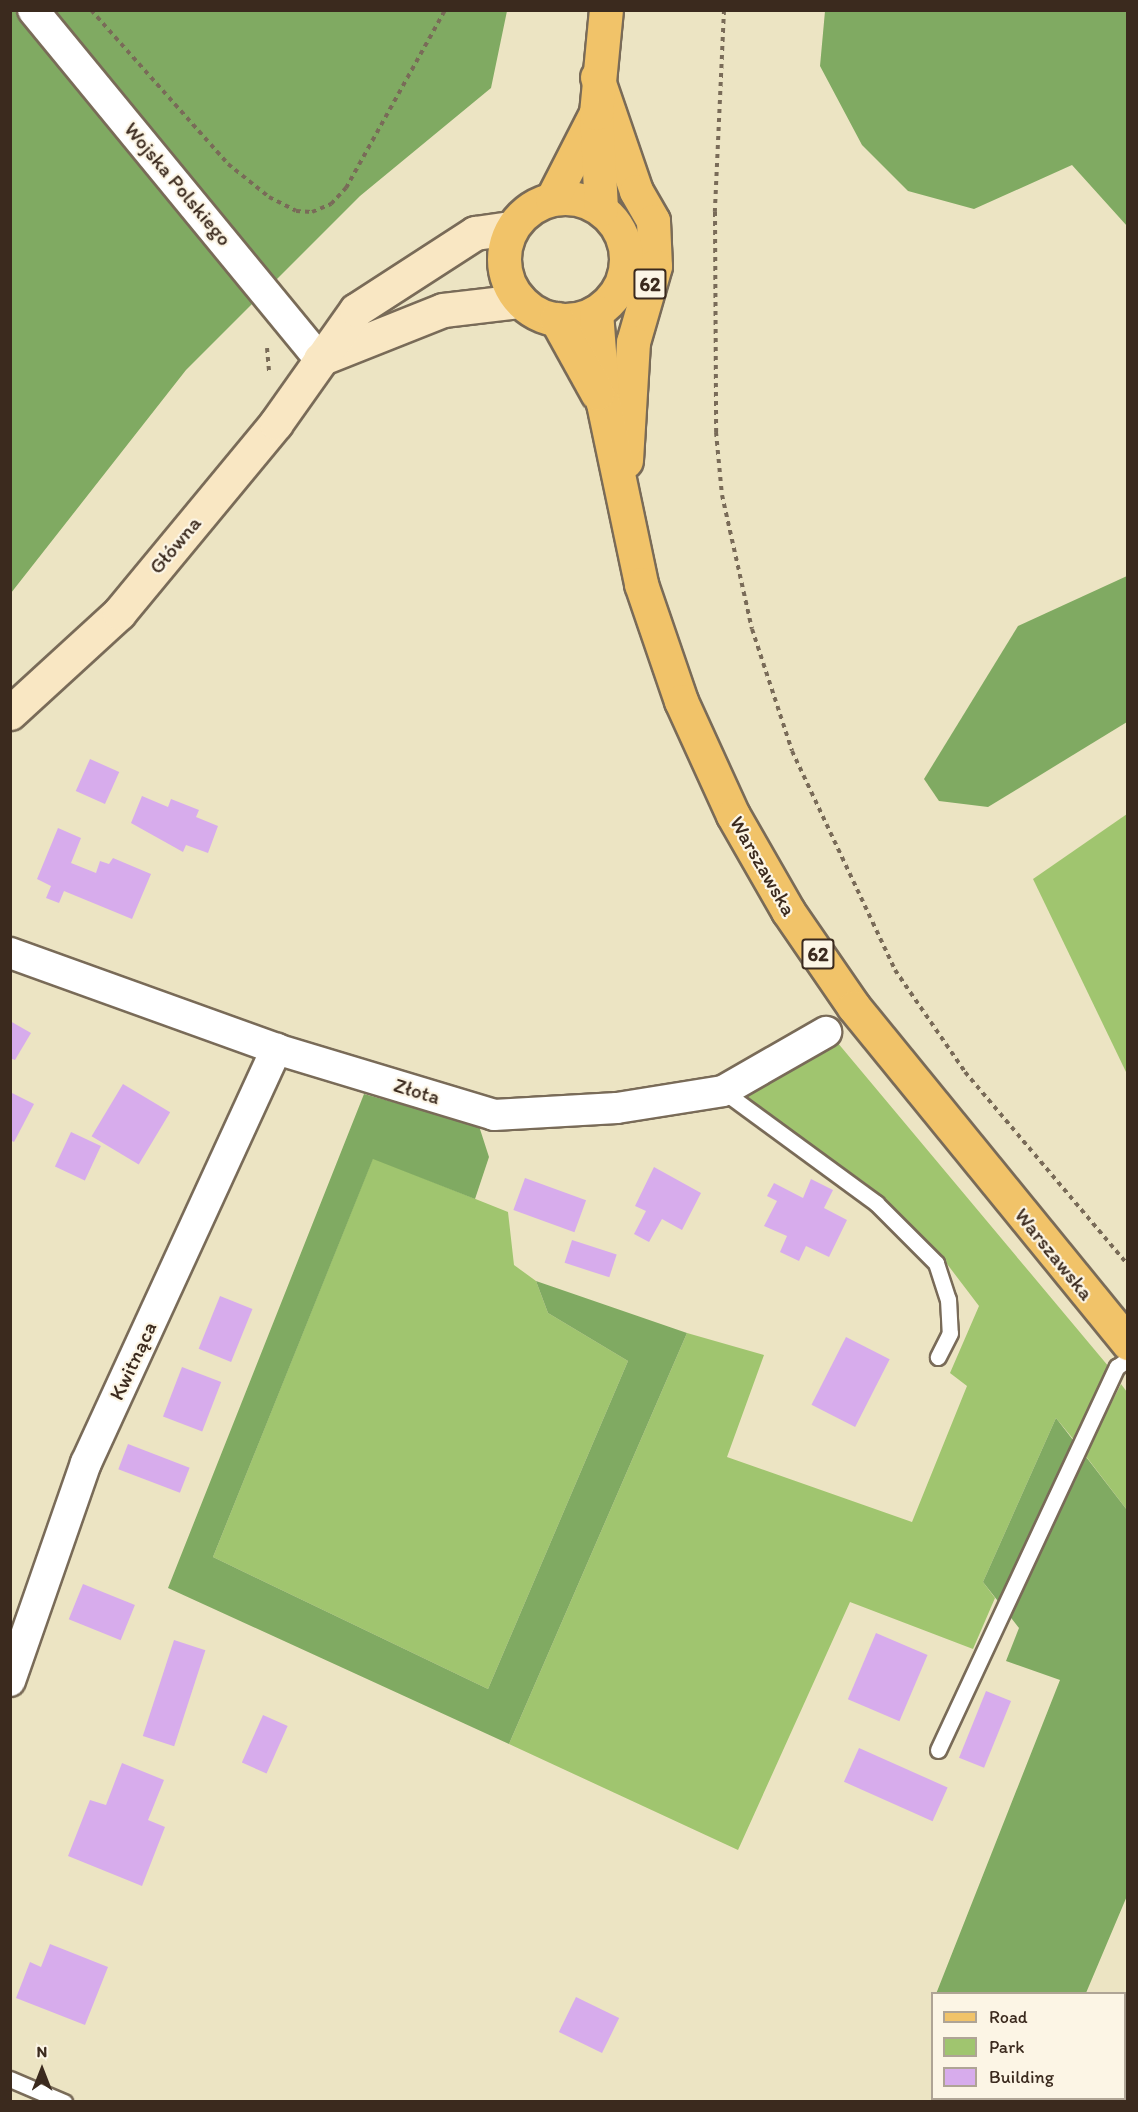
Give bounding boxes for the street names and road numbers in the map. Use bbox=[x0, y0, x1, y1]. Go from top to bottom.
street label: Wojska Polskiego bbox=[119, 117, 237, 251]
road number: 62 bbox=[632, 267, 668, 301]
street label: Główna bbox=[144, 511, 206, 579]
street label: Warszawska bbox=[724, 812, 802, 920]
road number: 62 bbox=[800, 937, 836, 971]
street label: Złota bbox=[391, 1072, 443, 1110]
street label: Warszawska bbox=[1009, 1203, 1099, 1305]
street label: Kwitnąca bbox=[104, 1318, 162, 1404]

